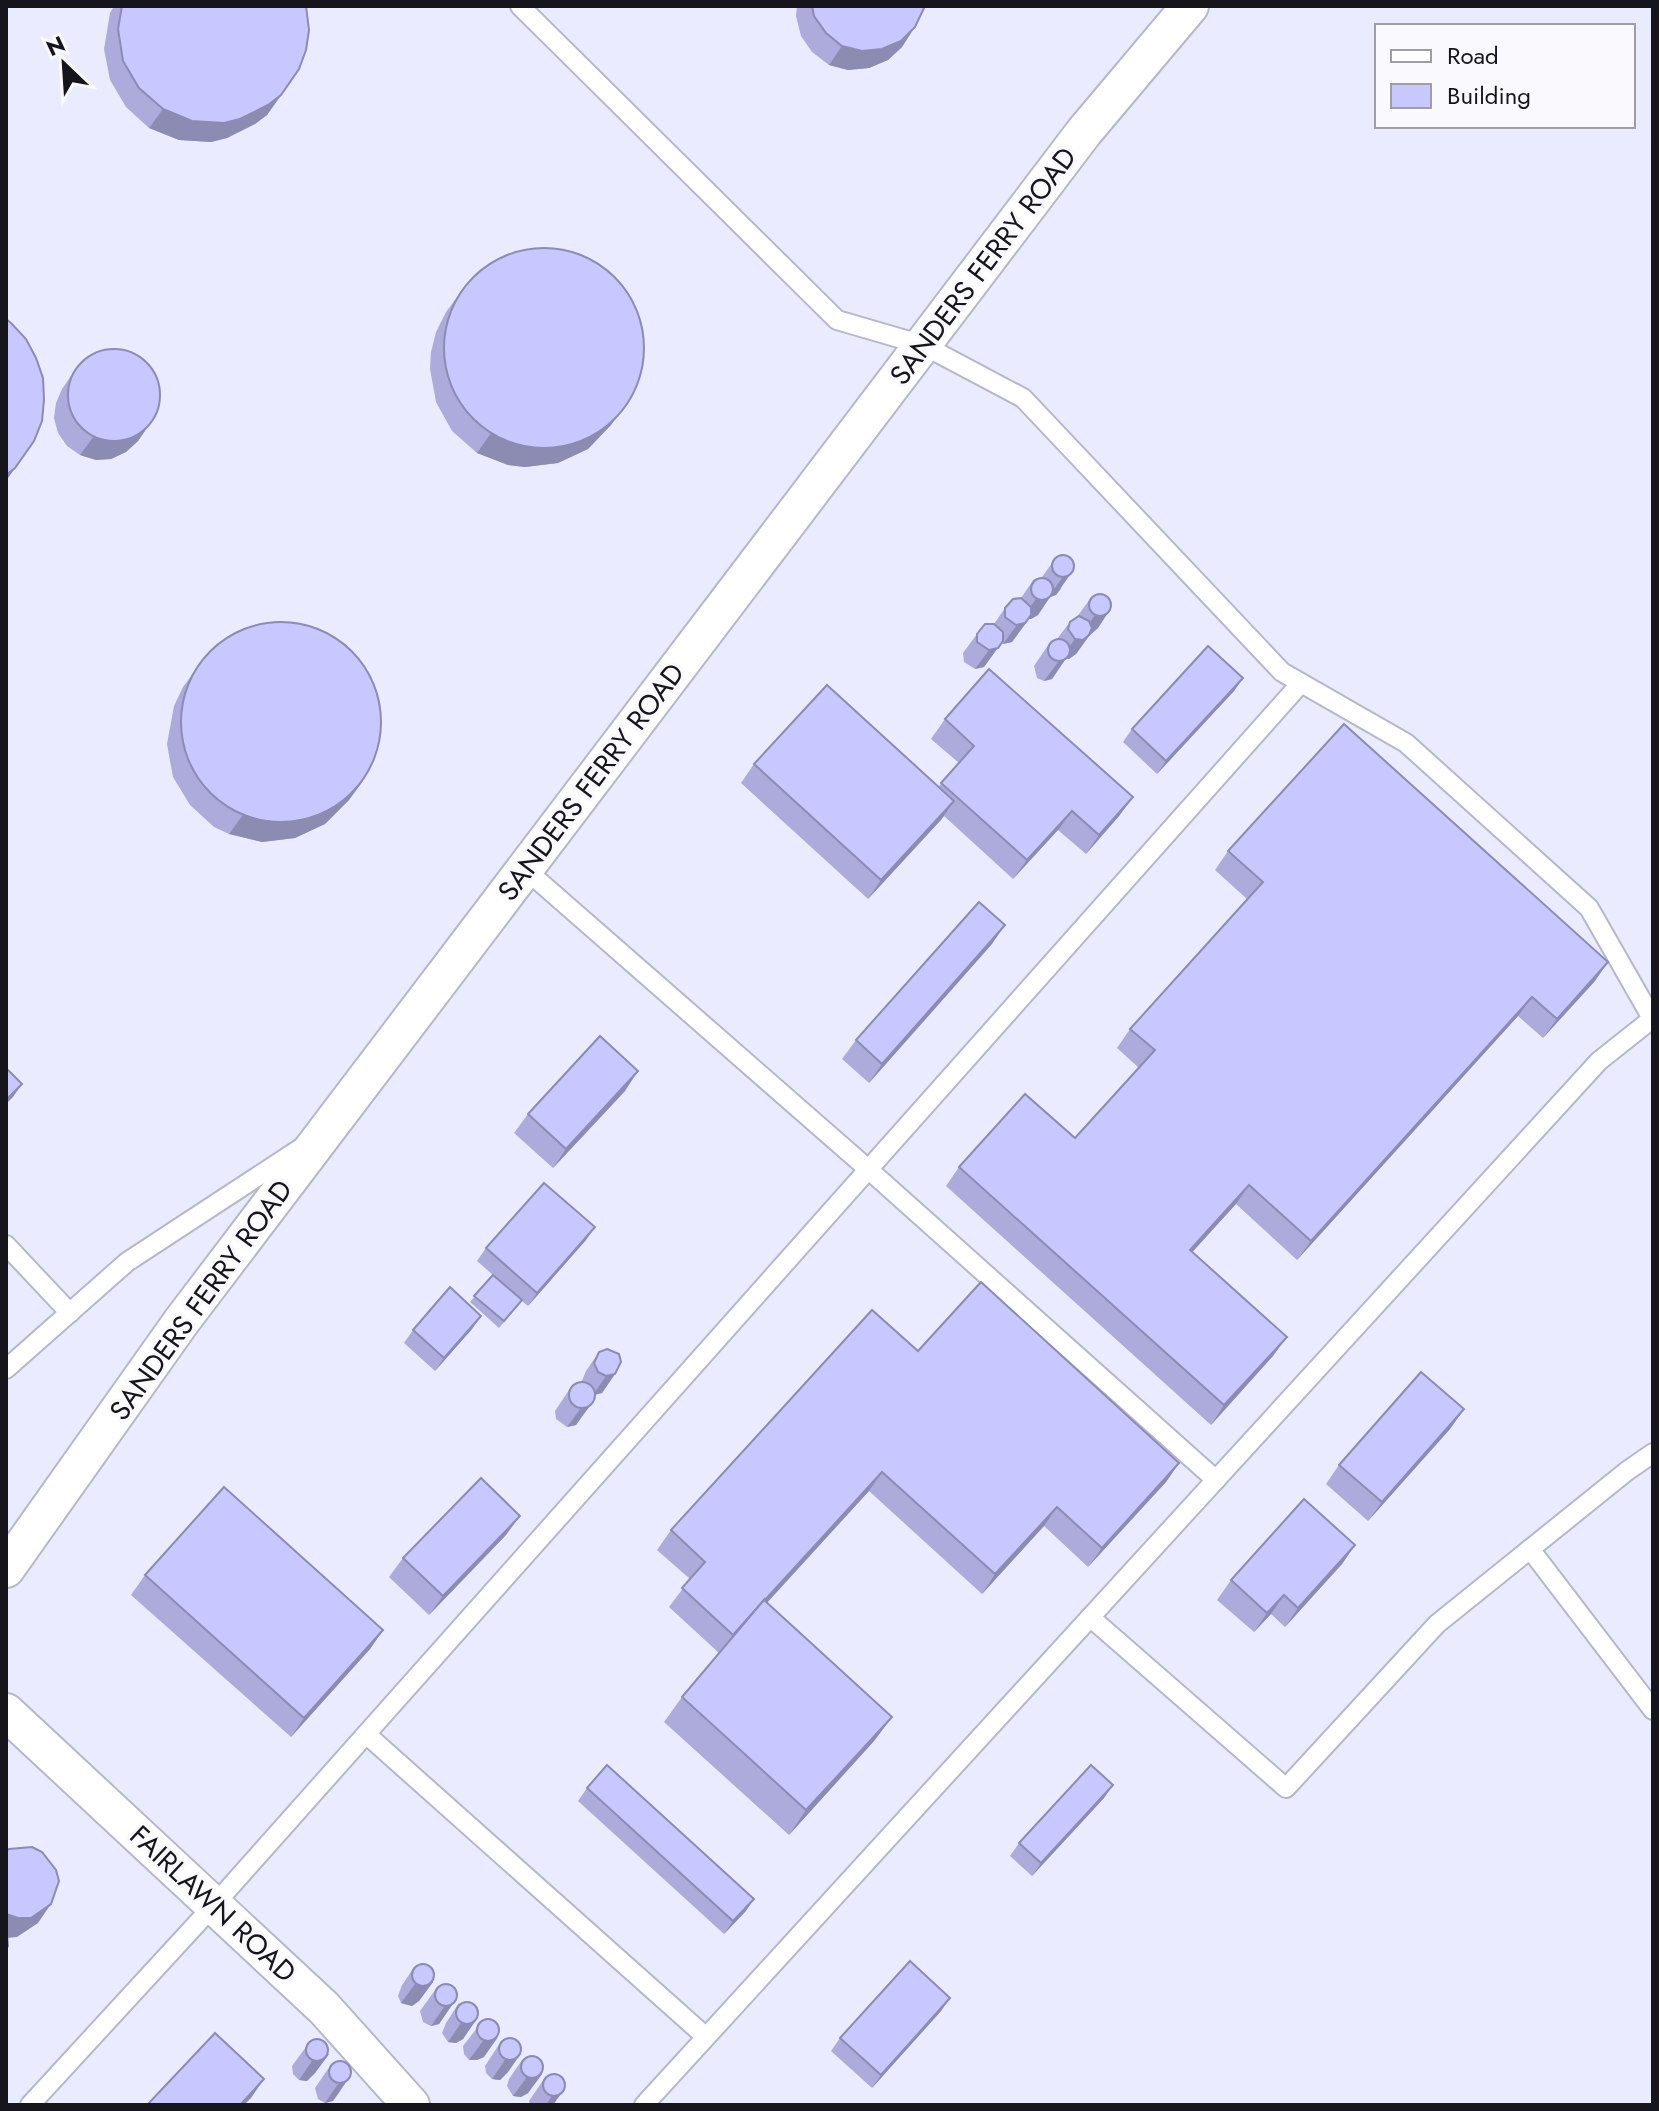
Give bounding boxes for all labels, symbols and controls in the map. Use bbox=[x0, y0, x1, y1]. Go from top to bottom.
north arrow bbox=[24, 24, 104, 104]
legend bbox=[1375, 24, 1635, 128]
text: N bbox=[41, 28, 70, 64]
text: Road bbox=[1447, 38, 1499, 73]
text: Building bbox=[1447, 78, 1531, 113]
street label: SANDERS FERRY ROAD bbox=[880, 138, 1086, 394]
street label: SANDERS FERRY ROAD bbox=[488, 654, 694, 910]
street label: SANDERS FERRY ROAD bbox=[100, 1171, 302, 1429]
street label: FAIRLAWN ROAD bbox=[121, 1816, 305, 1992]

